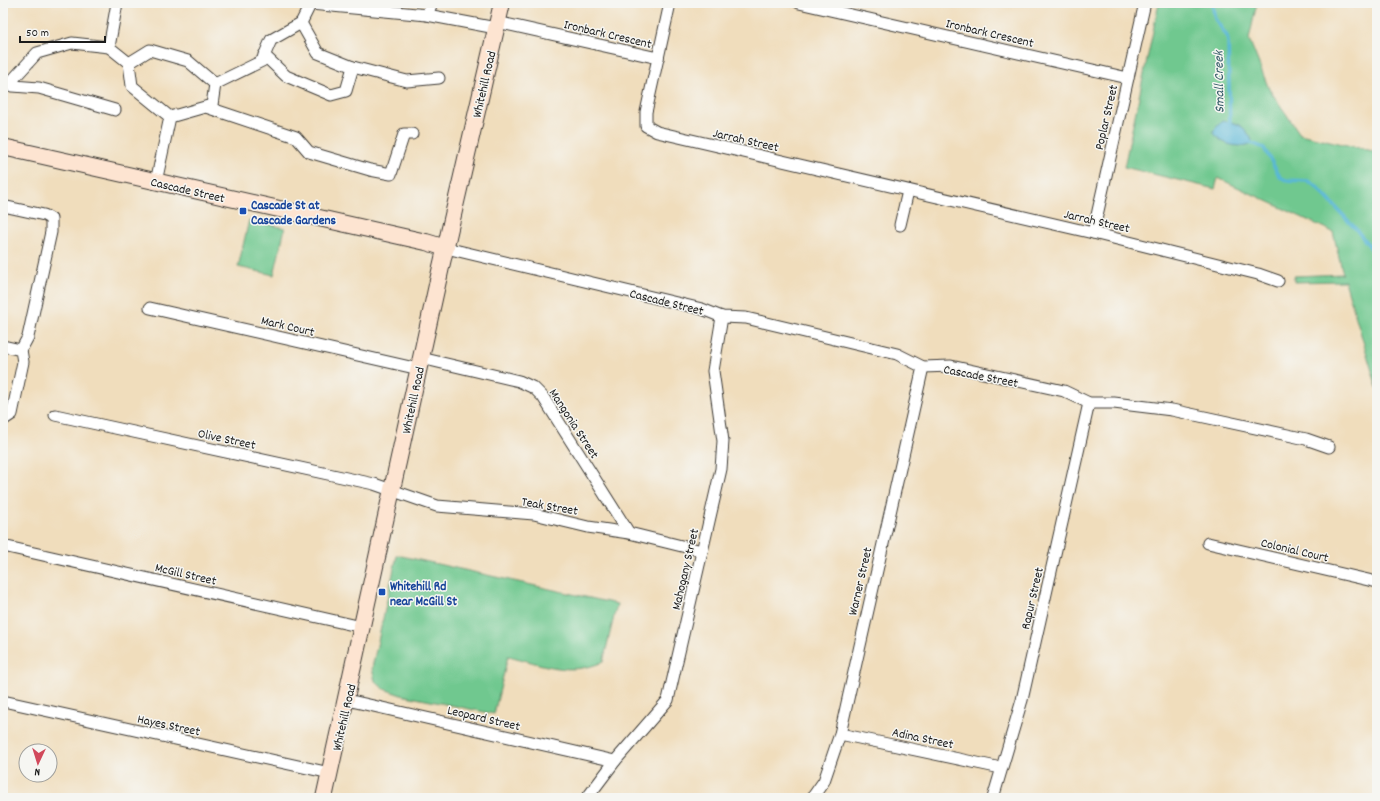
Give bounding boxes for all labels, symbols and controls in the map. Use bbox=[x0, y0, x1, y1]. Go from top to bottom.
street label: Ironbark Crescent bbox=[944, 15, 1035, 54]
street label: Ironbark Crescent bbox=[562, 16, 653, 55]
scale bar bbox=[20, 18, 105, 44]
text: 50 m bbox=[26, 25, 49, 42]
street label: Whitehill Road bbox=[469, 49, 502, 120]
water label: Small Creek bbox=[1209, 49, 1231, 113]
street label: Poplar Street bbox=[1091, 83, 1124, 152]
street label: Jarrah Street bbox=[711, 125, 780, 158]
street label: Cascade Street bbox=[148, 174, 227, 209]
place label: Cascade St at Cascade Gardens bbox=[251, 197, 336, 231]
marker: Cascade St at Cascade Gardens bbox=[238, 206, 248, 216]
street label: Jarrah Street bbox=[1062, 206, 1131, 239]
street label: Cascade Street bbox=[627, 285, 706, 322]
street label: Mark Court bbox=[259, 312, 316, 343]
street label: Cascade Street bbox=[942, 361, 1020, 394]
street label: Whitehill Road bbox=[398, 365, 431, 436]
street label: Mangonia Street bbox=[543, 386, 603, 463]
street label: Olive Street bbox=[196, 425, 257, 456]
street label: Teak Street bbox=[520, 493, 579, 522]
street label: Mahogany Street bbox=[668, 527, 705, 612]
street label: Colonial Court bbox=[1259, 534, 1330, 569]
street label: Warner Street bbox=[844, 545, 879, 618]
street label: McGill Street bbox=[153, 559, 218, 592]
street label: Rapur Street bbox=[1017, 565, 1050, 632]
place label: Whitehill Rd near McGill St bbox=[390, 578, 457, 612]
marker: Whitehill Rd near McGill St bbox=[377, 587, 387, 597]
street label: Whitehill Road bbox=[329, 682, 362, 753]
street label: Leopard Street bbox=[445, 702, 522, 737]
street label: Hayes Street bbox=[135, 711, 202, 742]
street label: Adina Street bbox=[890, 724, 955, 755]
north arrow bbox=[18, 743, 58, 783]
text: N bbox=[34, 763, 41, 779]

